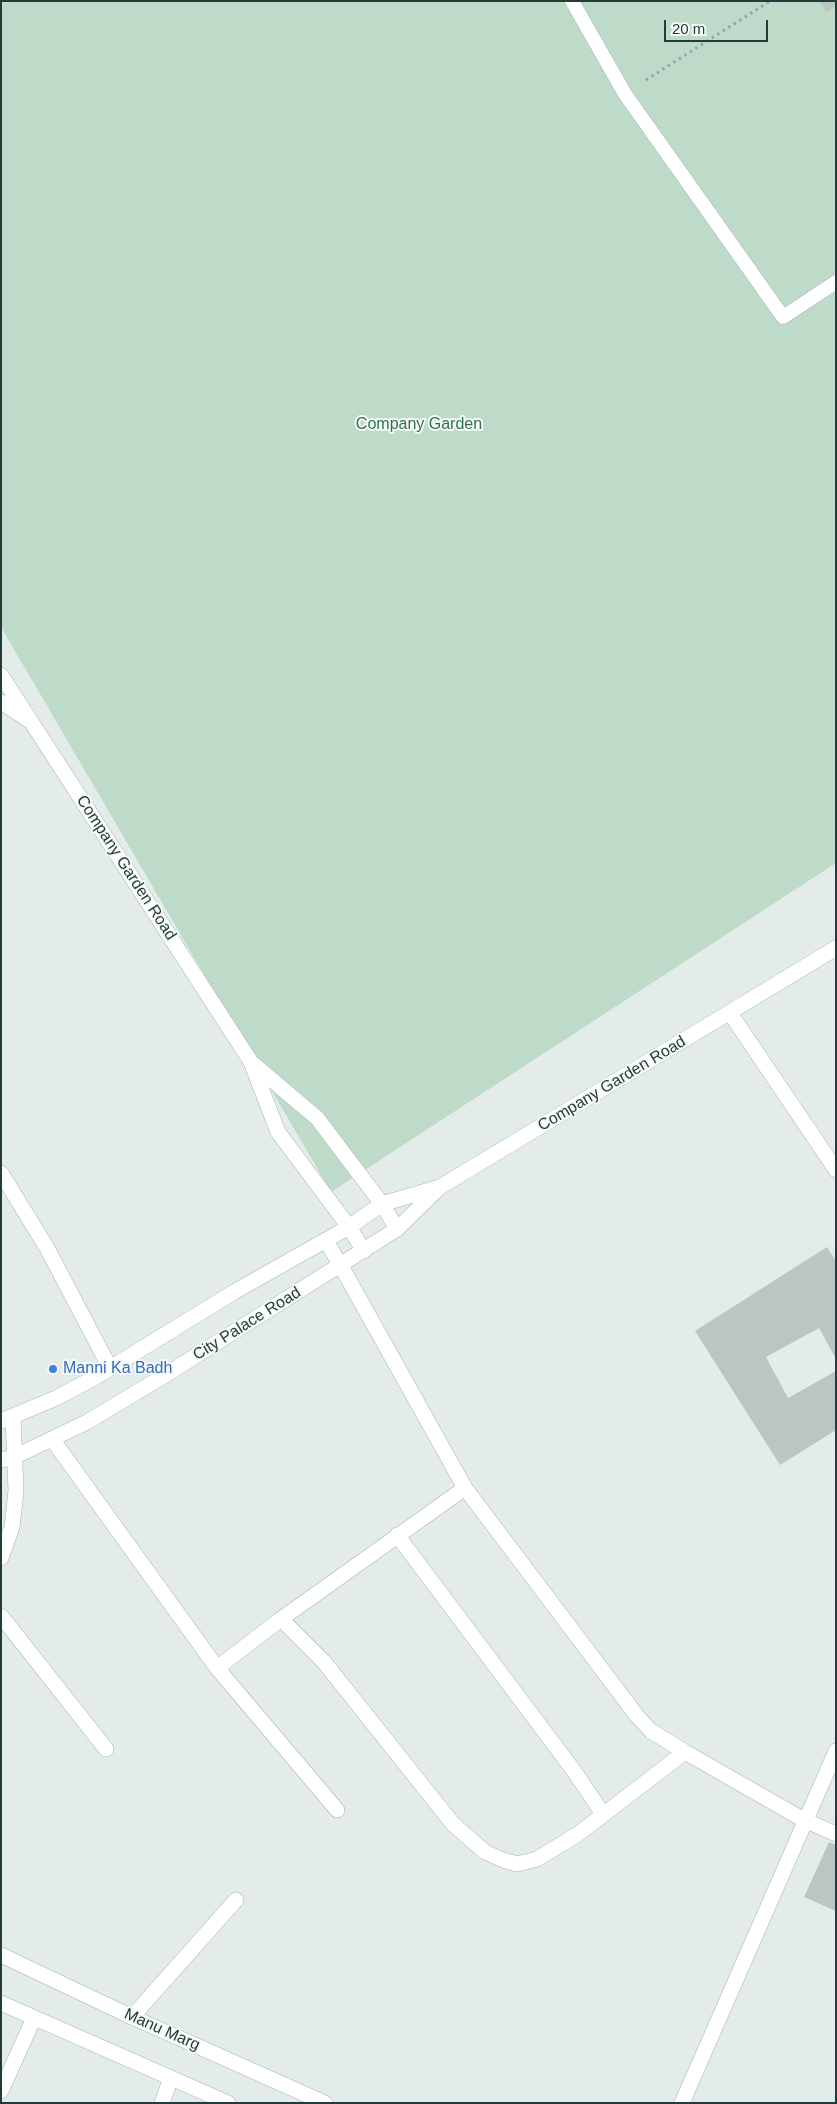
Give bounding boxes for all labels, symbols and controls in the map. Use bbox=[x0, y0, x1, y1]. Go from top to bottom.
scale bar bbox=[667, 10, 771, 42]
text: 20 m bbox=[672, 20, 705, 37]
park label: Company Garden bbox=[356, 415, 482, 435]
street label: Company Garden Road bbox=[72, 792, 180, 944]
street label: Company Garden Road bbox=[535, 1032, 689, 1136]
street label: City Palace Road bbox=[189, 1283, 305, 1365]
place label: Manni Ka Badh bbox=[63, 1359, 172, 1379]
marker: Manni Ka Badh bbox=[47, 1363, 59, 1375]
street label: Manu Marg bbox=[121, 2005, 203, 2055]

